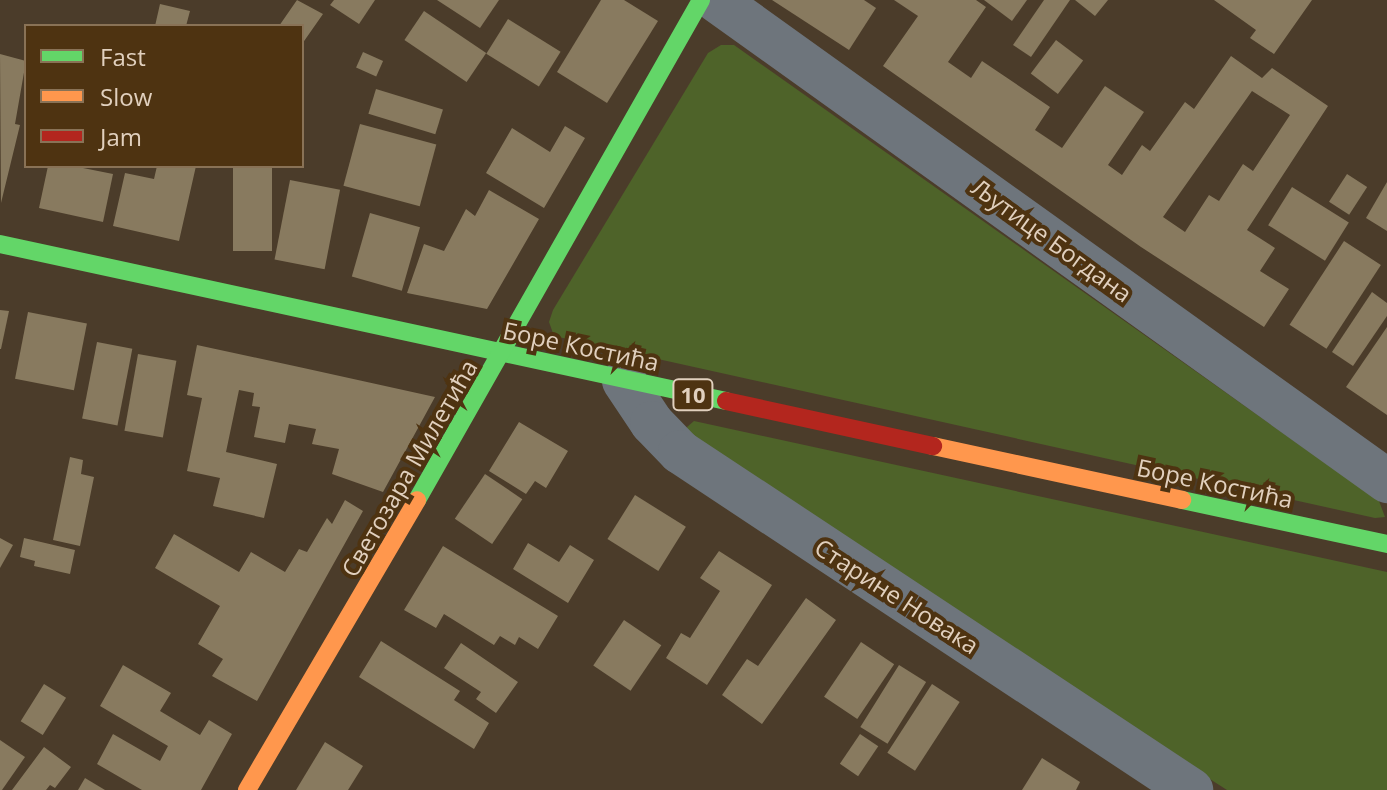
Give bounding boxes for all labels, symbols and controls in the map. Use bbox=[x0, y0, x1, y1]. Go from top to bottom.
legend bbox=[24, 24, 304, 168]
text: Fast bbox=[100, 40, 146, 73]
text: Slow bbox=[100, 80, 152, 113]
text: Jam bbox=[100, 120, 142, 153]
street label: Љутице Богдана bbox=[966, 172, 1138, 308]
street label: Боре Костића bbox=[500, 315, 662, 377]
street label: Светозара Милетића bbox=[335, 354, 483, 582]
road number: 10 bbox=[671, 377, 715, 413]
street label: Боре Костића bbox=[1134, 452, 1296, 514]
street label: Старине Новака bbox=[810, 532, 984, 660]

